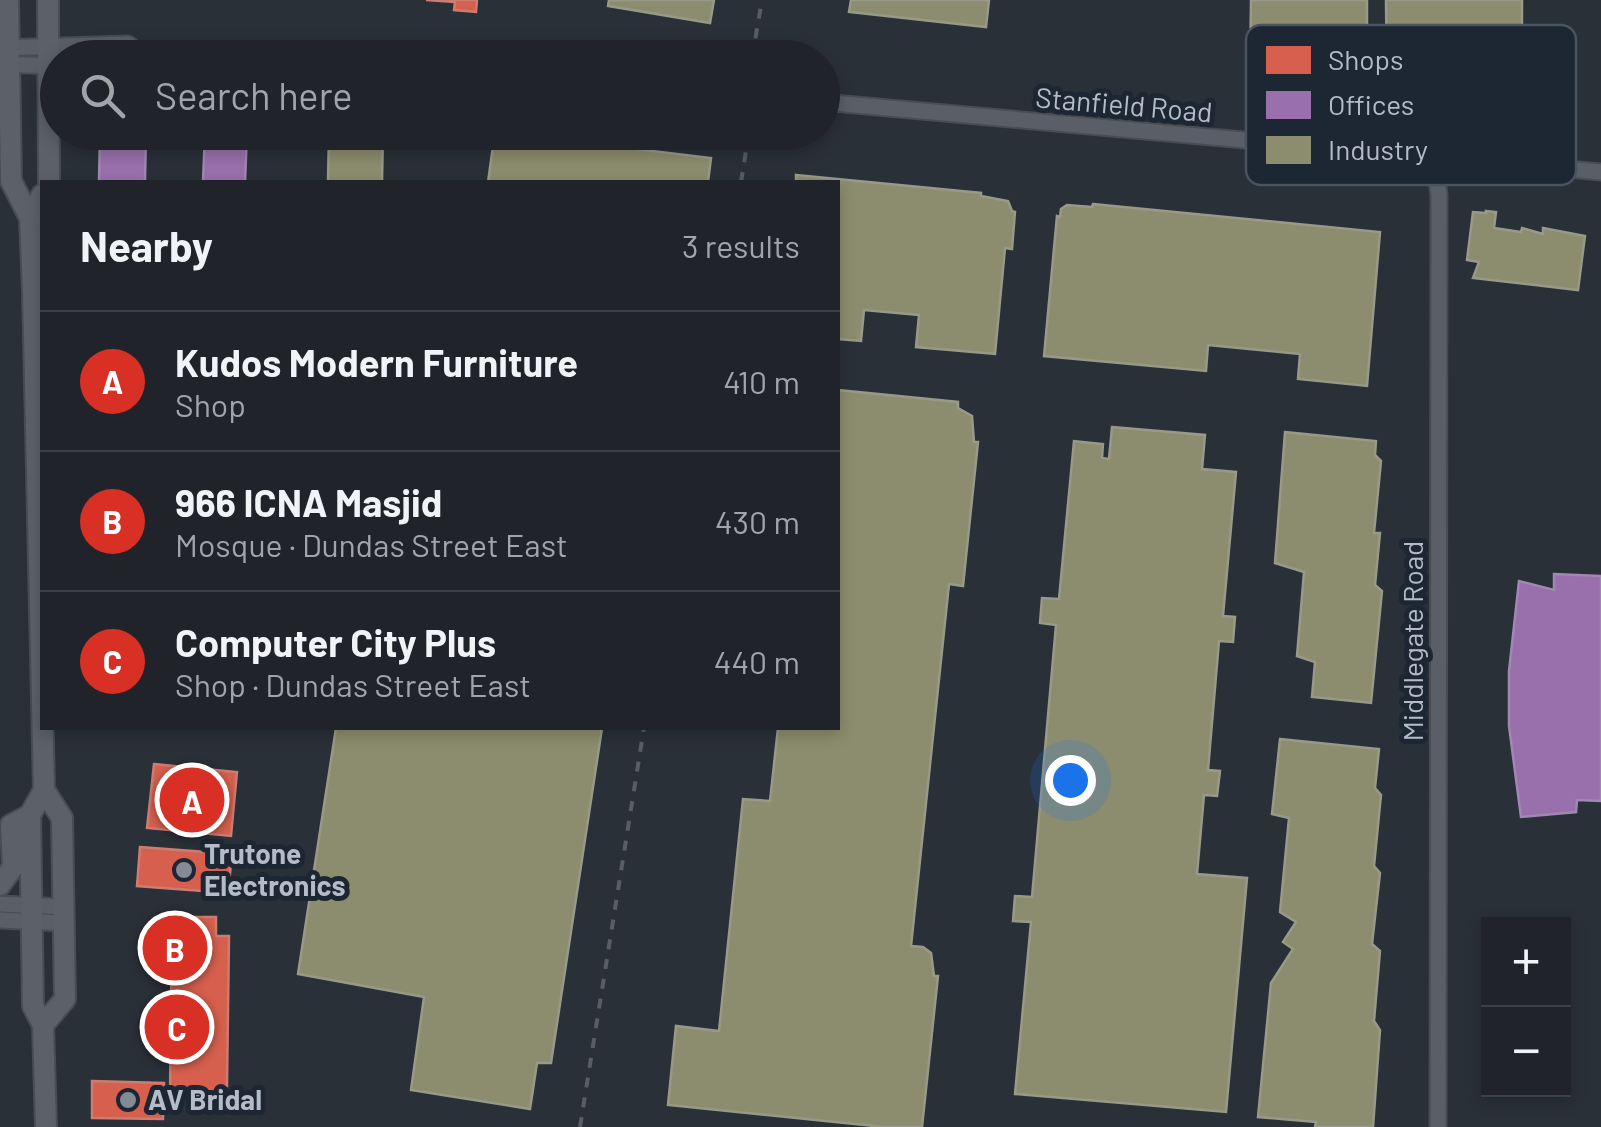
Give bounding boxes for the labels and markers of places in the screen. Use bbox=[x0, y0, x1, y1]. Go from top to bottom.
pin: A bbox=[160, 762, 224, 838]
place label: Trutone Electronics bbox=[204, 836, 346, 902]
marker: Trutone Electronics bbox=[173, 859, 195, 881]
pin: B bbox=[142, 910, 208, 986]
pin: C bbox=[144, 990, 210, 1064]
place label: AV Bridal bbox=[148, 1082, 262, 1116]
marker: AV Bridal bbox=[117, 1089, 139, 1111]

